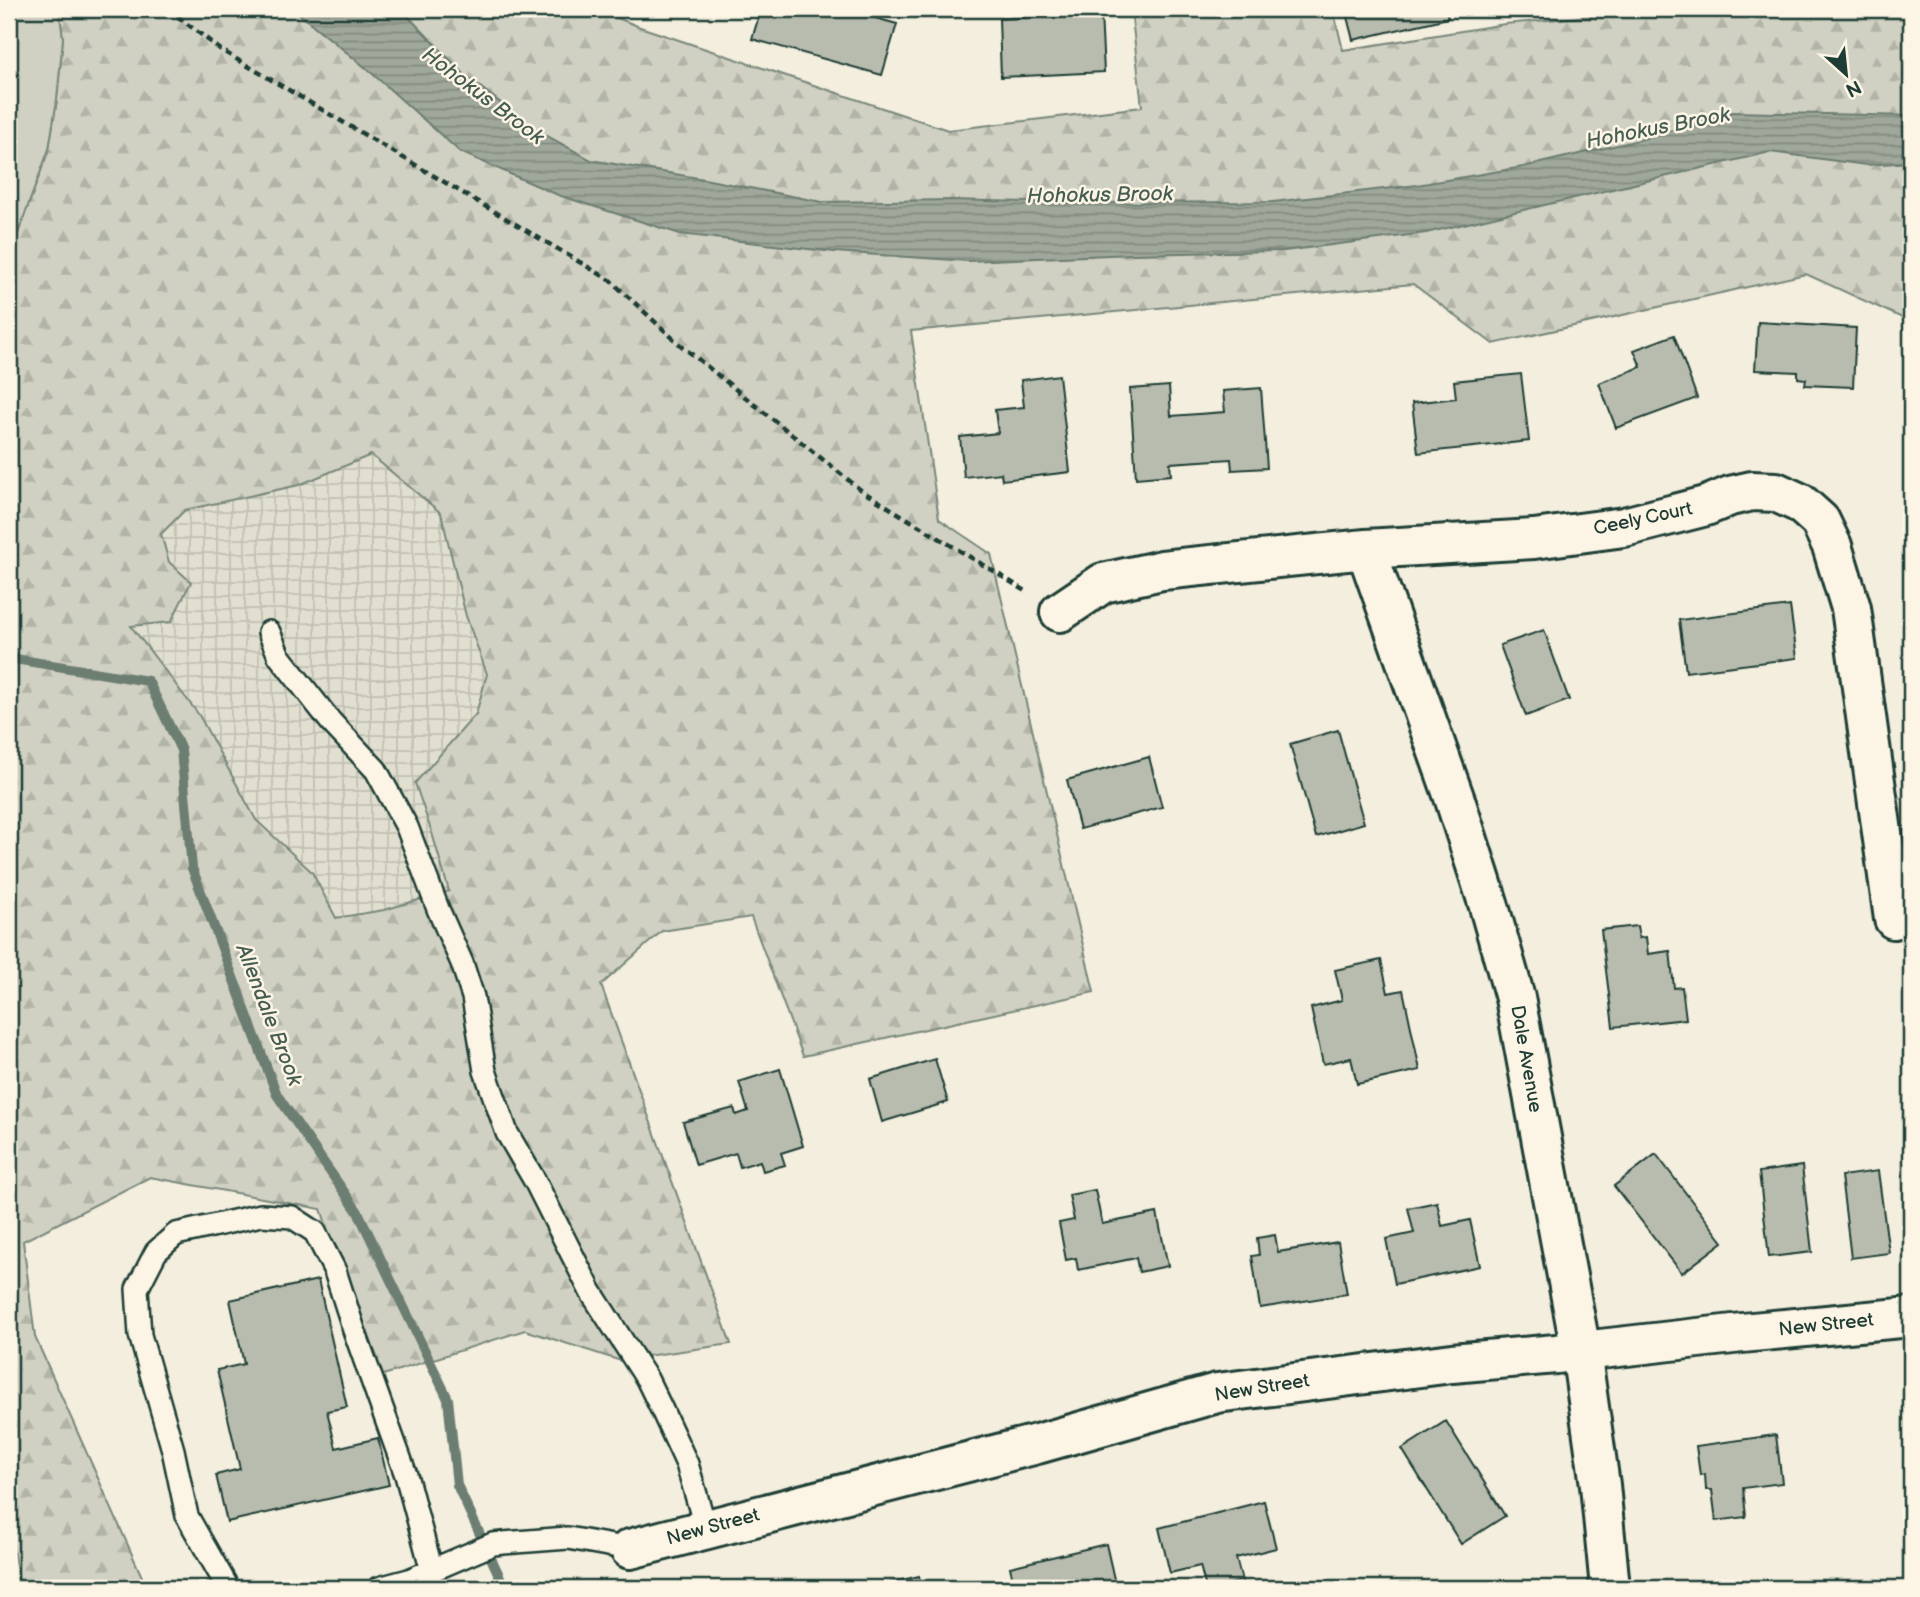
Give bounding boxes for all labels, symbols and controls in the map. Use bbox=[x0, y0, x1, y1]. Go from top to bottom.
north arrow bbox=[1812, 38, 1882, 108]
water label: Hohokus Brook bbox=[417, 42, 549, 150]
text: N bbox=[1841, 74, 1865, 101]
water label: Hohokus Brook bbox=[1584, 102, 1733, 154]
water label: Hohokus Brook bbox=[1027, 181, 1174, 209]
street label: Ceely Court bbox=[1592, 497, 1695, 541]
water label: Allendale Brook bbox=[230, 940, 308, 1090]
street label: Dale Avenue bbox=[1505, 1004, 1547, 1114]
street label: New Street bbox=[1777, 1309, 1875, 1341]
street label: New Street bbox=[1213, 1369, 1311, 1407]
street label: New Street bbox=[664, 1504, 762, 1550]

